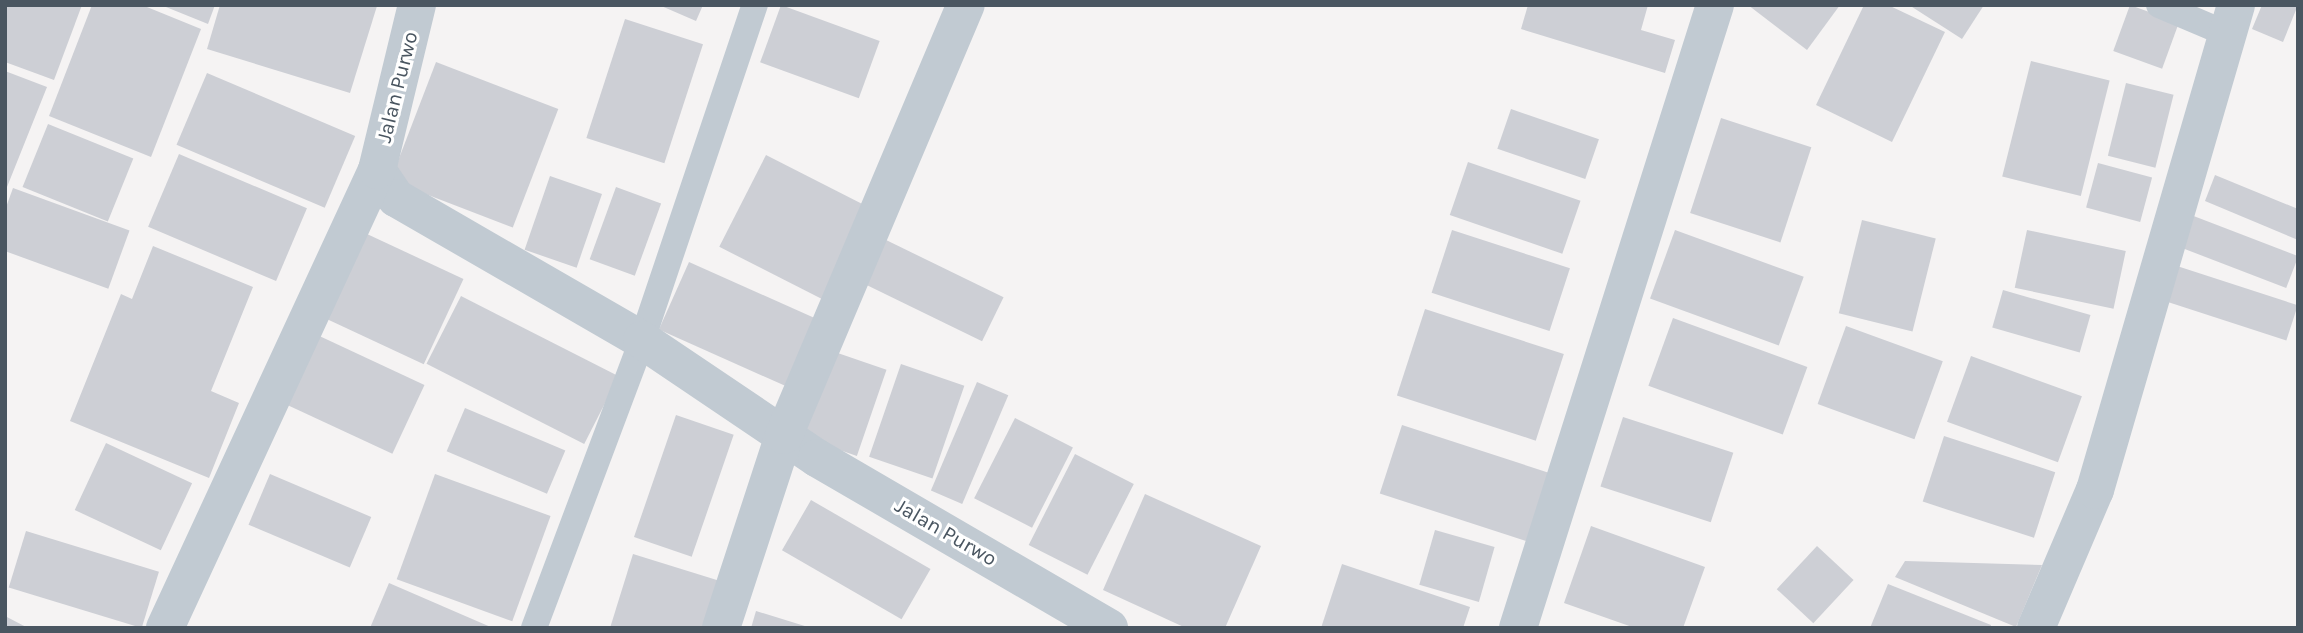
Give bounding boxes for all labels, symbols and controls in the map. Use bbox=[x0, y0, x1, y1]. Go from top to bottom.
street label: Jalan Purwo bbox=[371, 29, 423, 145]
street label: Jalan Purwo bbox=[890, 493, 1002, 571]

